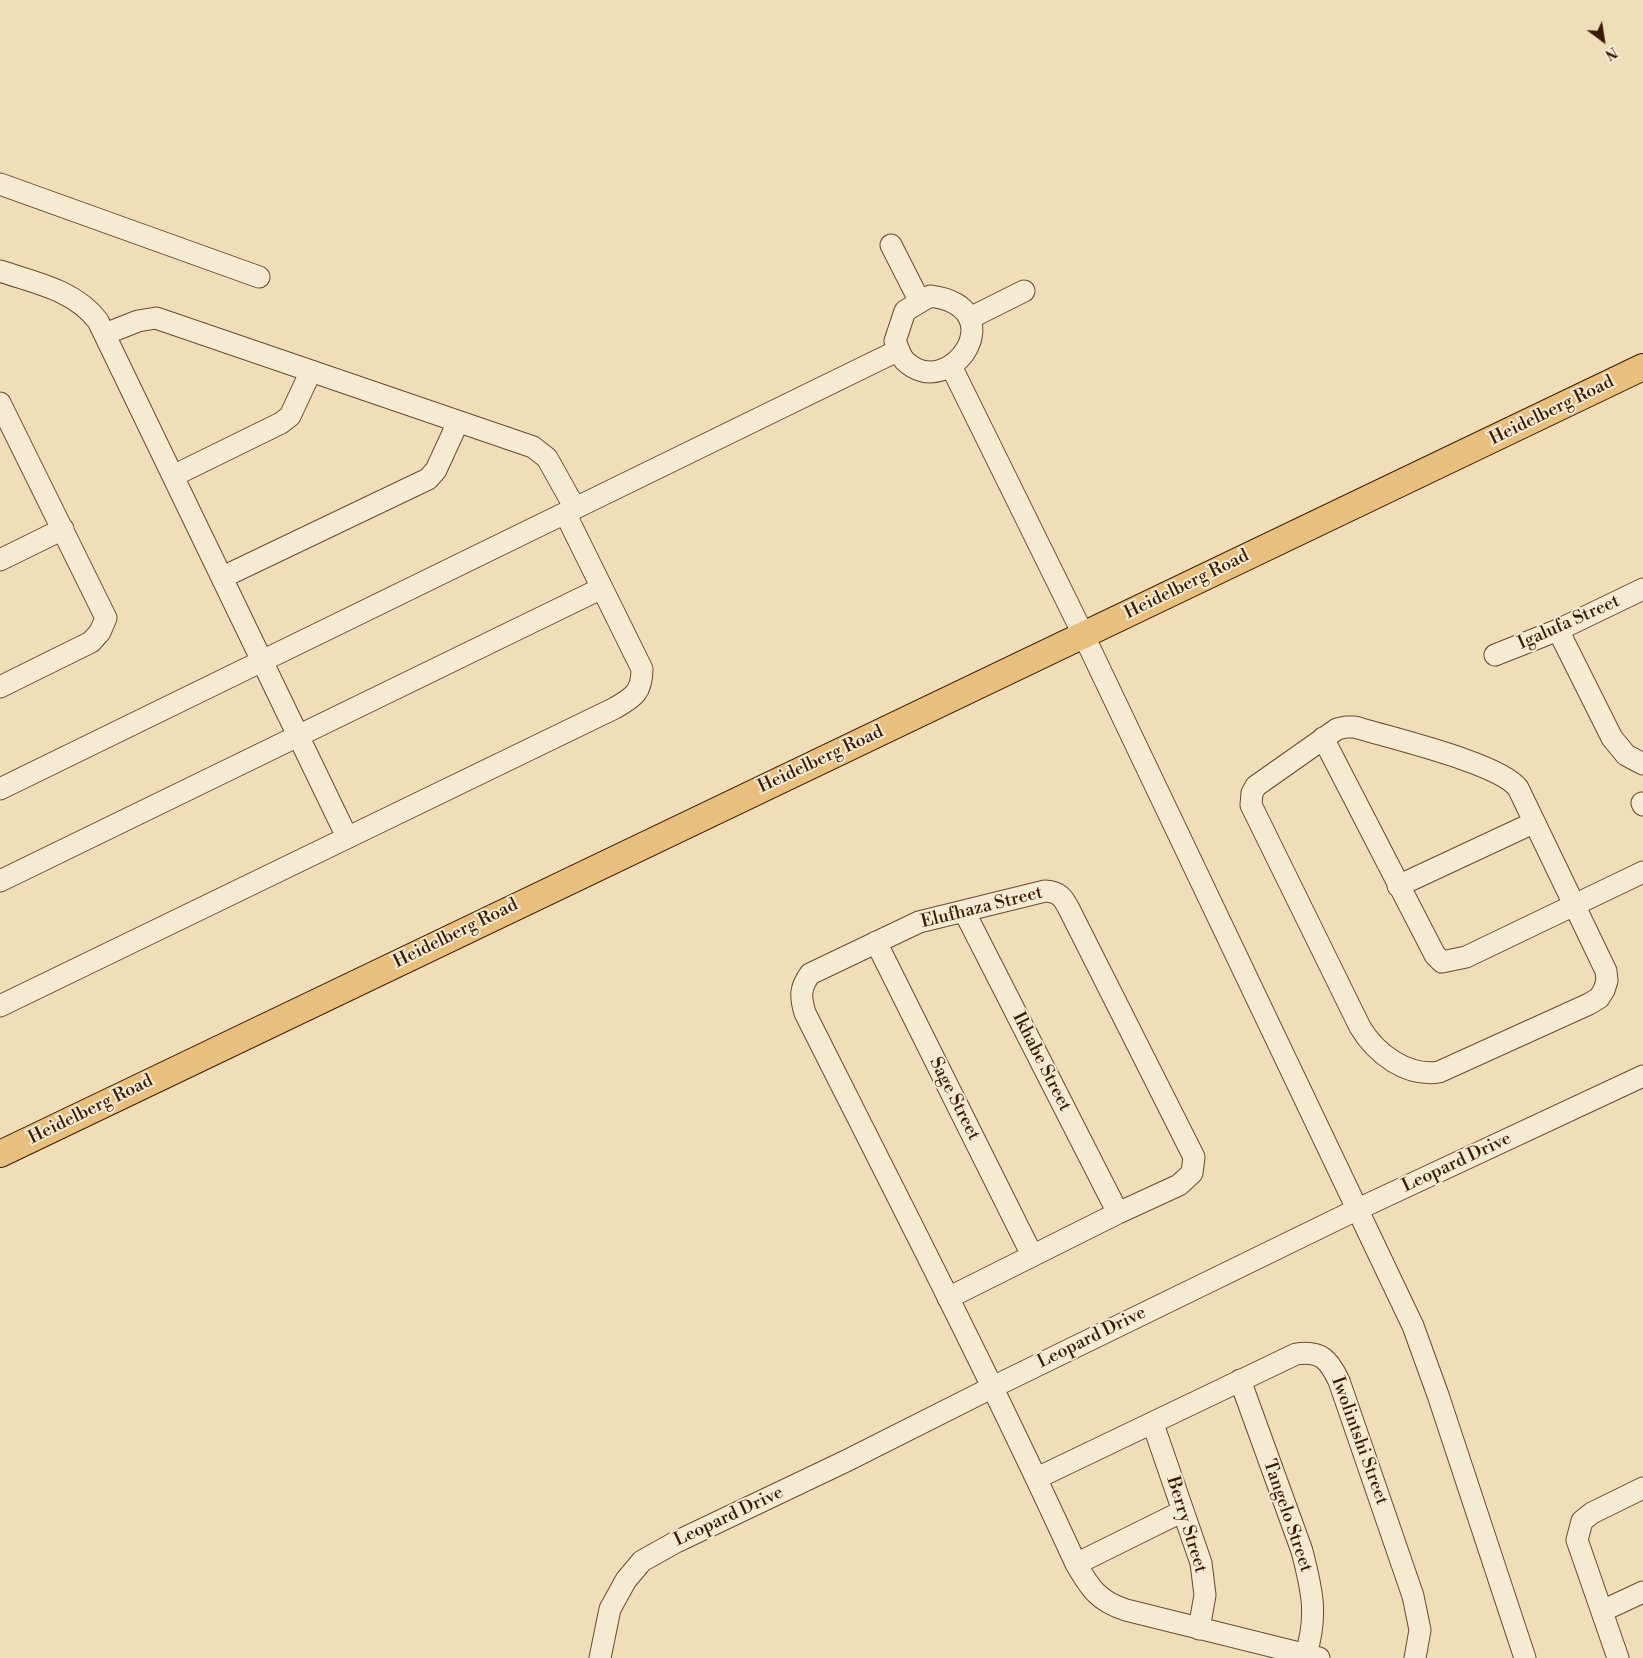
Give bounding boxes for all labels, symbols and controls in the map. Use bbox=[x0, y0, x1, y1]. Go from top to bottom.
north arrow bbox=[1578, 15, 1628, 65]
text: N bbox=[1601, 42, 1620, 63]
street label: Heidelberg Road bbox=[1486, 372, 1618, 450]
street label: Heidelberg Road bbox=[1121, 546, 1253, 624]
street label: Igalufa Street bbox=[1515, 591, 1623, 655]
street label: Heidelberg Road bbox=[755, 722, 887, 798]
street label: Elufhaza Street bbox=[919, 882, 1045, 934]
street label: Heidelberg Road bbox=[390, 895, 522, 973]
street label: Ikhabe Street bbox=[1007, 1009, 1075, 1115]
street label: Sage Street bbox=[924, 1054, 984, 1144]
street label: Heidelberg Road bbox=[25, 1071, 157, 1149]
street label: Leopard Drive bbox=[1399, 1128, 1515, 1198]
street label: Leopard Drive bbox=[1034, 1302, 1150, 1374]
street label: Iwolintshi Street bbox=[1326, 1374, 1392, 1508]
street label: Tangelo Street bbox=[1258, 1457, 1316, 1575]
street label: Berry Street bbox=[1161, 1474, 1211, 1576]
street label: Leopard Drive bbox=[671, 1482, 787, 1552]

